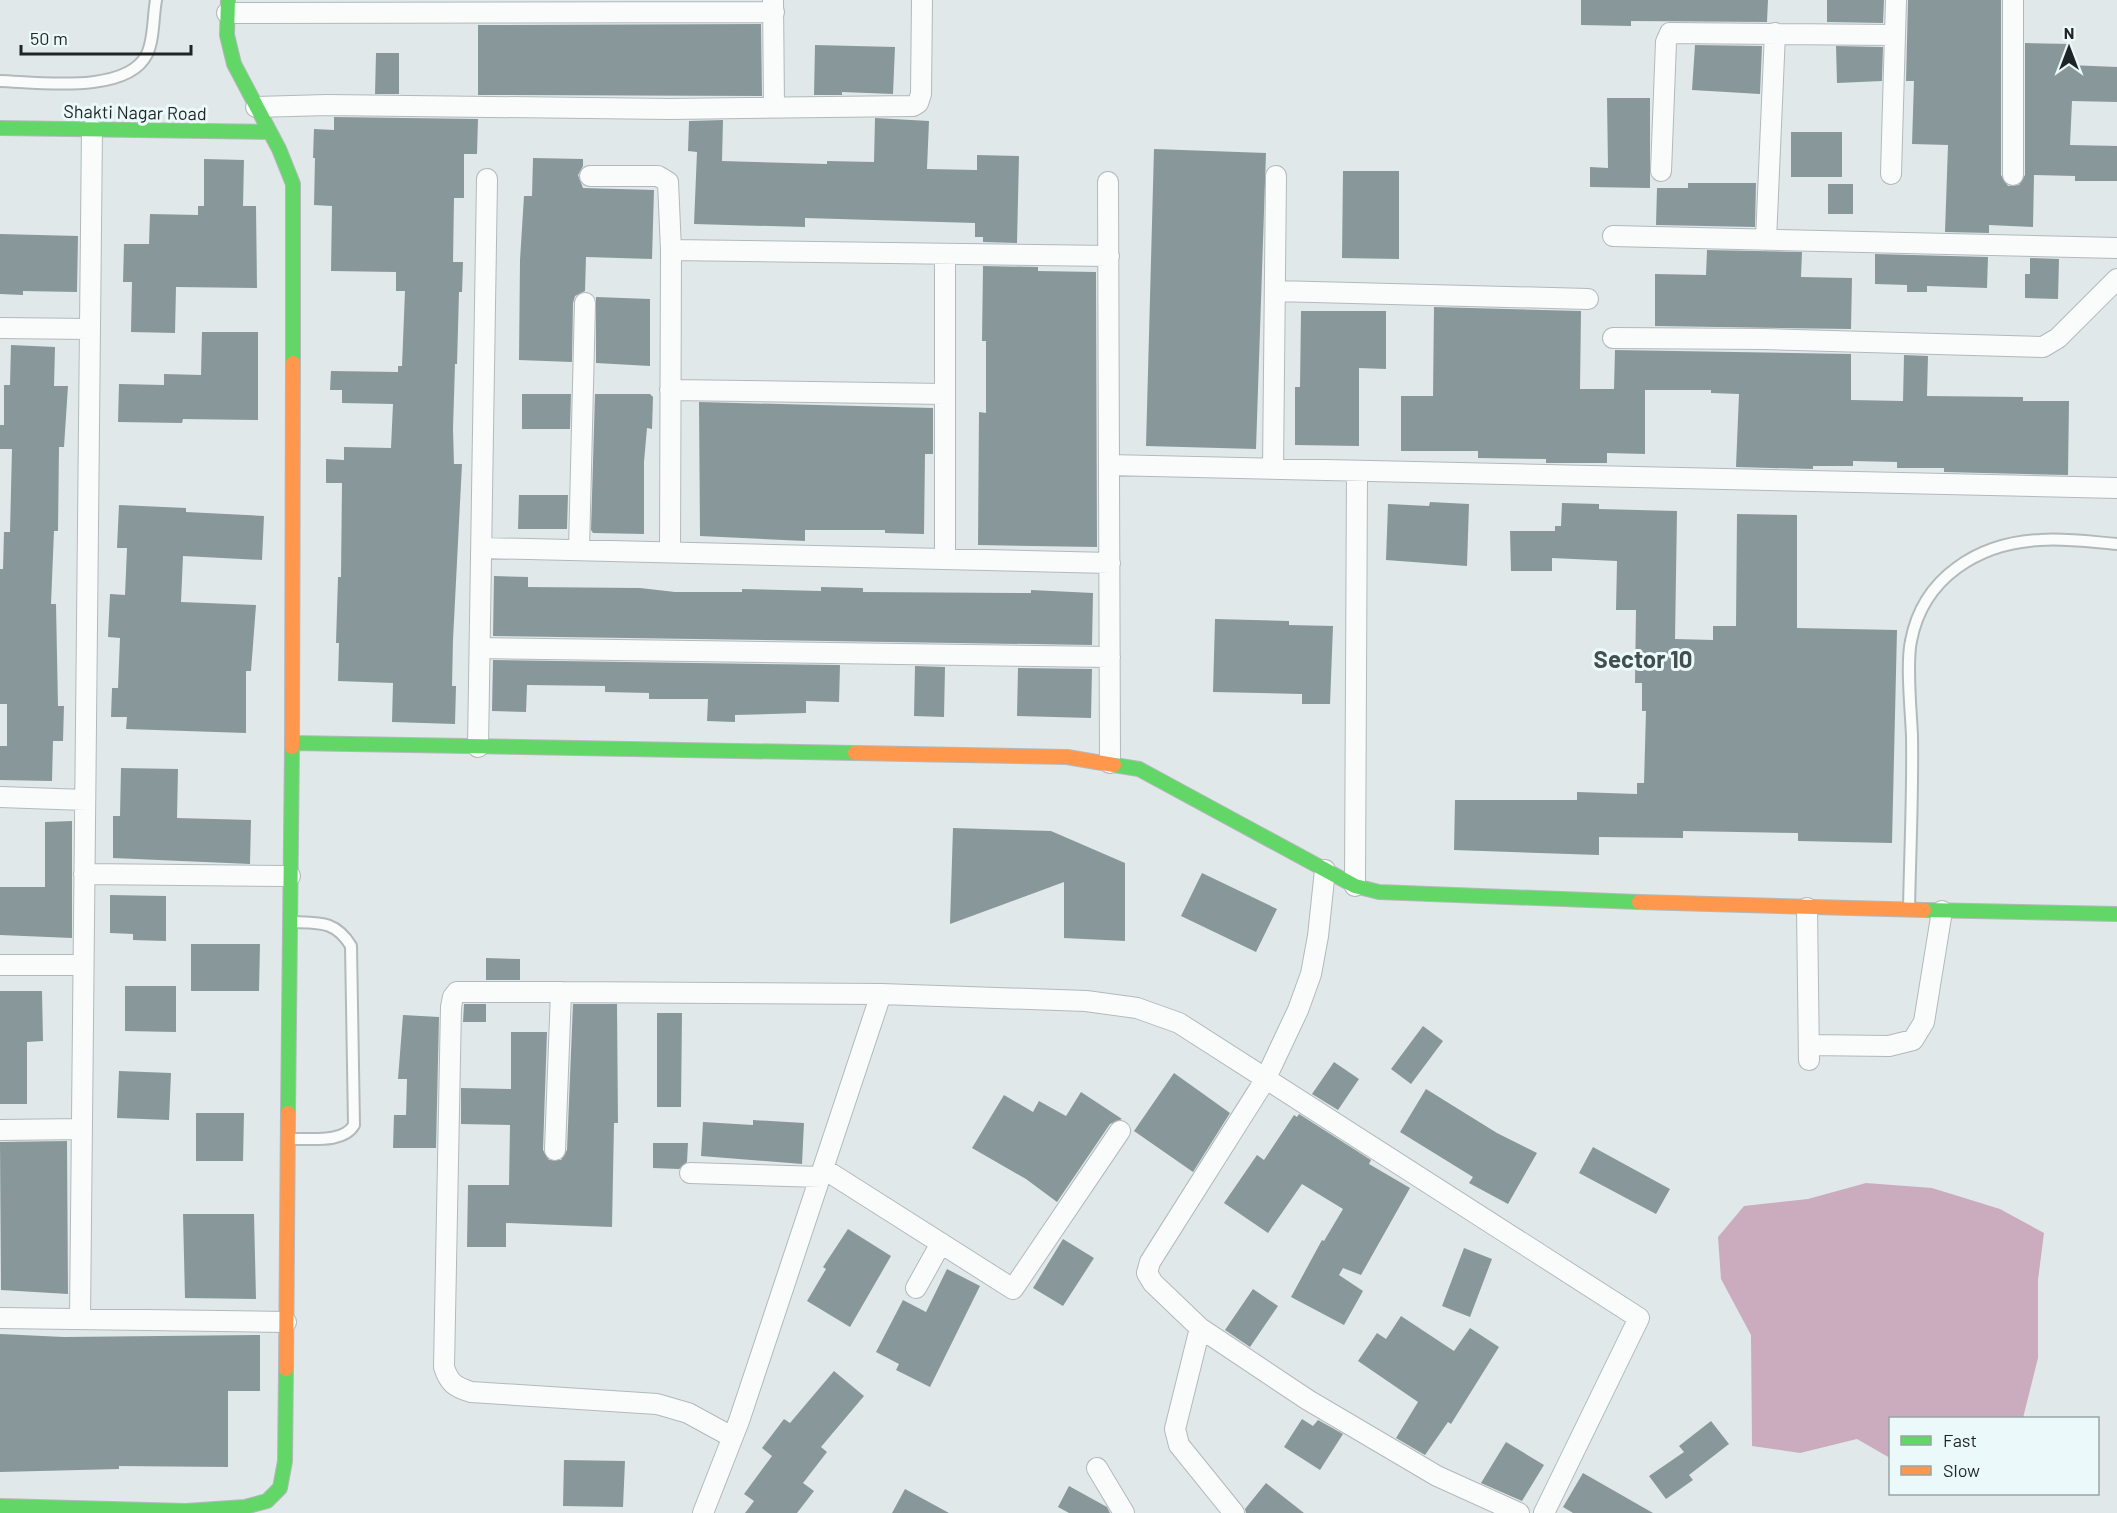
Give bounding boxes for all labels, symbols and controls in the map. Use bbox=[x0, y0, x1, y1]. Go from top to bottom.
scale bar bbox=[21, 18, 190, 56]
north arrow bbox=[2039, 18, 2099, 78]
text: N bbox=[2064, 23, 2074, 42]
text: 50 m bbox=[30, 27, 68, 49]
street label: Shakti Nagar Road bbox=[63, 100, 207, 124]
district label: Sector 10 bbox=[1594, 644, 1692, 673]
legend bbox=[1889, 1417, 2099, 1495]
text: Fast bbox=[1943, 1429, 1977, 1451]
text: Slow bbox=[1943, 1459, 1980, 1481]

